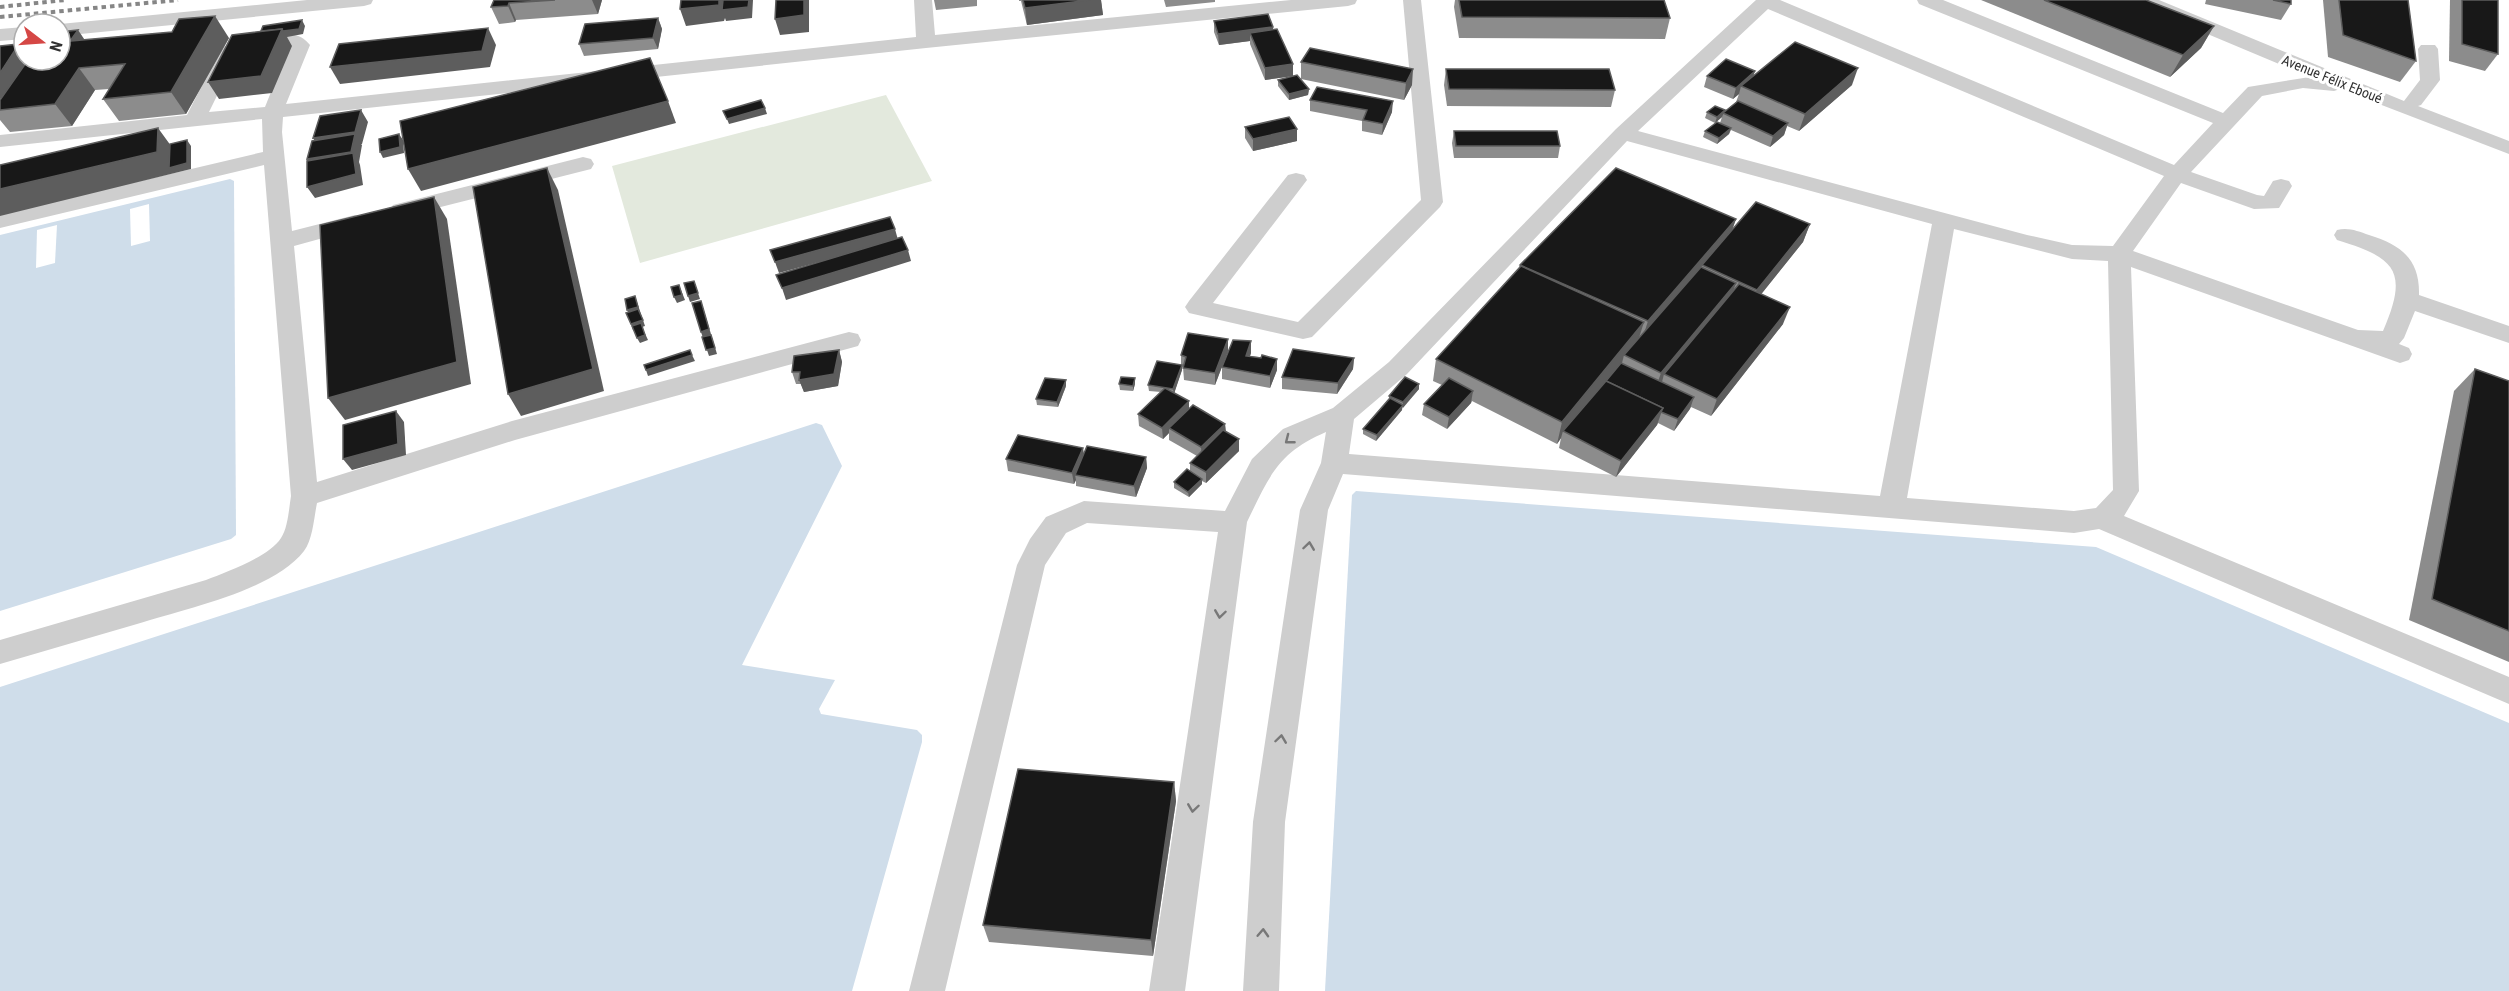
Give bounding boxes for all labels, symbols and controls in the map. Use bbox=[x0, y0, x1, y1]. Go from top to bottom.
north arrow bbox=[12, 12, 72, 72]
text: N bbox=[45, 39, 66, 54]
street label: Avenue Félix Eboué bbox=[2280, 52, 2385, 107]
one-way arrow bbox=[1285, 433, 1296, 444]
one-way arrow bbox=[1303, 541, 1315, 550]
one-way arrow bbox=[1214, 610, 1226, 619]
one-way arrow bbox=[1274, 734, 1286, 743]
one-way arrow bbox=[1187, 803, 1199, 812]
one-way arrow bbox=[1256, 928, 1269, 937]

